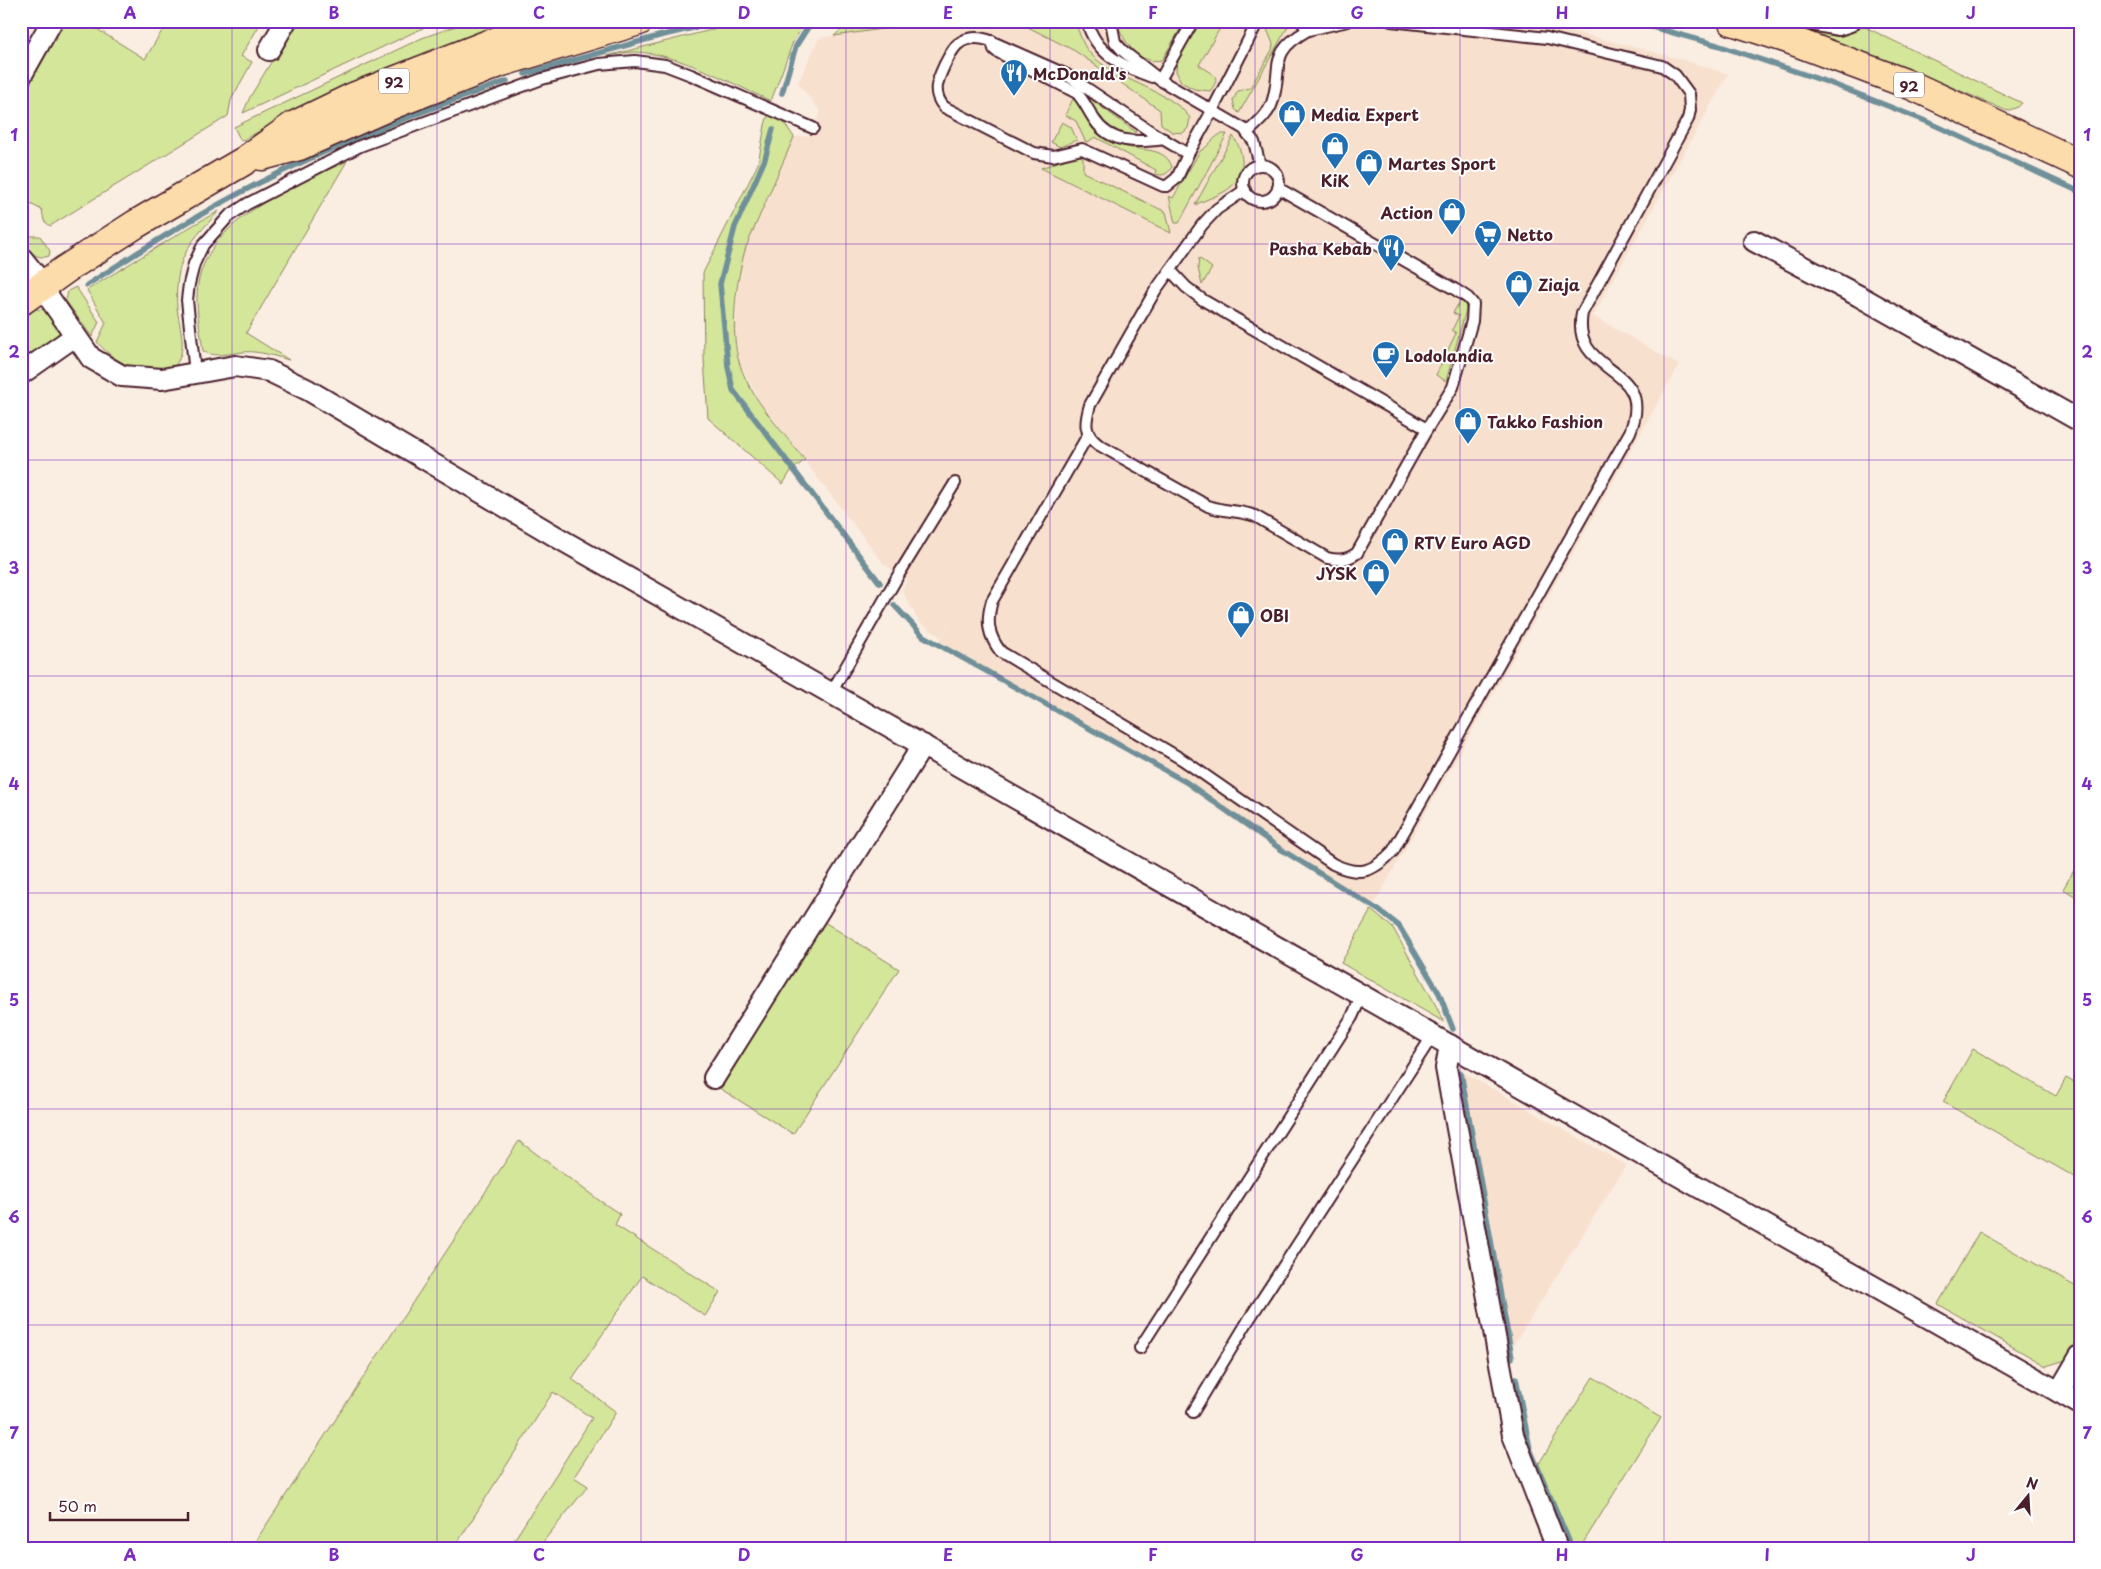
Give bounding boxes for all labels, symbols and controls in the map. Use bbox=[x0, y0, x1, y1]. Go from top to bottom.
text: A bbox=[124, 0, 137, 24]
text: B bbox=[329, 0, 340, 24]
text: C bbox=[533, 0, 545, 24]
text: D bbox=[738, 0, 750, 24]
text: E bbox=[943, 0, 953, 24]
text: F bbox=[1148, 0, 1158, 24]
text: G bbox=[1350, 0, 1364, 24]
text: H bbox=[1556, 0, 1568, 24]
text: I bbox=[1764, 0, 1770, 24]
text: J bbox=[1966, 0, 1976, 24]
restaurant icon: McDonald's bbox=[999, 58, 1029, 97]
place label: McDonald's bbox=[1033, 61, 1127, 85]
road number: 92 bbox=[379, 68, 409, 94]
road number: 92 bbox=[1894, 72, 1924, 98]
shop icon: Media Expert bbox=[1277, 99, 1307, 138]
place label: Media Expert bbox=[1311, 102, 1419, 126]
text: 1 bbox=[10, 122, 18, 146]
text: 1 bbox=[2083, 122, 2091, 146]
shop icon: KiK bbox=[1320, 131, 1350, 170]
shop icon: Martes Sport bbox=[1354, 148, 1384, 187]
place label: Martes Sport bbox=[1388, 151, 1496, 175]
place label: KiK bbox=[1321, 168, 1349, 192]
shop icon: Action bbox=[1437, 197, 1467, 236]
place label: Action bbox=[1380, 200, 1433, 224]
supermarket icon: Netto bbox=[1473, 219, 1503, 258]
place label: Netto bbox=[1507, 222, 1553, 246]
restaurant icon: Pasha Kebab bbox=[1376, 233, 1406, 272]
place label: Pasha Kebab bbox=[1269, 236, 1372, 260]
shop icon: Ziaja bbox=[1504, 269, 1534, 308]
place label: Ziaja bbox=[1538, 272, 1580, 296]
text: 2 bbox=[8, 339, 20, 363]
text: 2 bbox=[2081, 339, 2093, 363]
cafe icon: Lodolandia bbox=[1371, 340, 1401, 379]
place label: Lodolandia bbox=[1405, 343, 1493, 367]
shop icon: Takko Fashion bbox=[1453, 406, 1483, 445]
place label: Takko Fashion bbox=[1487, 409, 1603, 433]
shop icon: RTV Euro AGD bbox=[1380, 527, 1410, 566]
place label: RTV Euro AGD bbox=[1414, 530, 1531, 554]
text: 3 bbox=[9, 555, 19, 579]
text: 3 bbox=[2082, 555, 2092, 579]
shop icon: JYSK bbox=[1361, 558, 1391, 597]
place label: JYSK bbox=[1316, 561, 1357, 585]
shop icon: OBI bbox=[1226, 600, 1256, 639]
place label: OBI bbox=[1260, 603, 1289, 627]
text: 4 bbox=[9, 771, 20, 795]
text: 4 bbox=[2082, 771, 2093, 795]
text: 5 bbox=[9, 987, 19, 1011]
text: 5 bbox=[2082, 987, 2092, 1011]
text: 6 bbox=[8, 1204, 20, 1228]
text: 6 bbox=[2081, 1204, 2093, 1228]
text: 7 bbox=[9, 1420, 19, 1444]
text: 7 bbox=[2082, 1420, 2092, 1444]
text: N bbox=[2024, 1471, 2041, 1495]
north arrow bbox=[2004, 1472, 2054, 1522]
scale bar bbox=[50, 1489, 188, 1521]
text: 50 m bbox=[58, 1494, 97, 1517]
text: A bbox=[124, 1542, 137, 1566]
text: B bbox=[329, 1542, 340, 1566]
text: C bbox=[533, 1542, 545, 1566]
text: D bbox=[738, 1542, 750, 1566]
text: E bbox=[943, 1542, 953, 1566]
text: F bbox=[1148, 1542, 1158, 1566]
text: G bbox=[1350, 1542, 1364, 1566]
text: H bbox=[1556, 1542, 1568, 1566]
text: I bbox=[1764, 1542, 1770, 1566]
text: J bbox=[1966, 1542, 1976, 1566]

